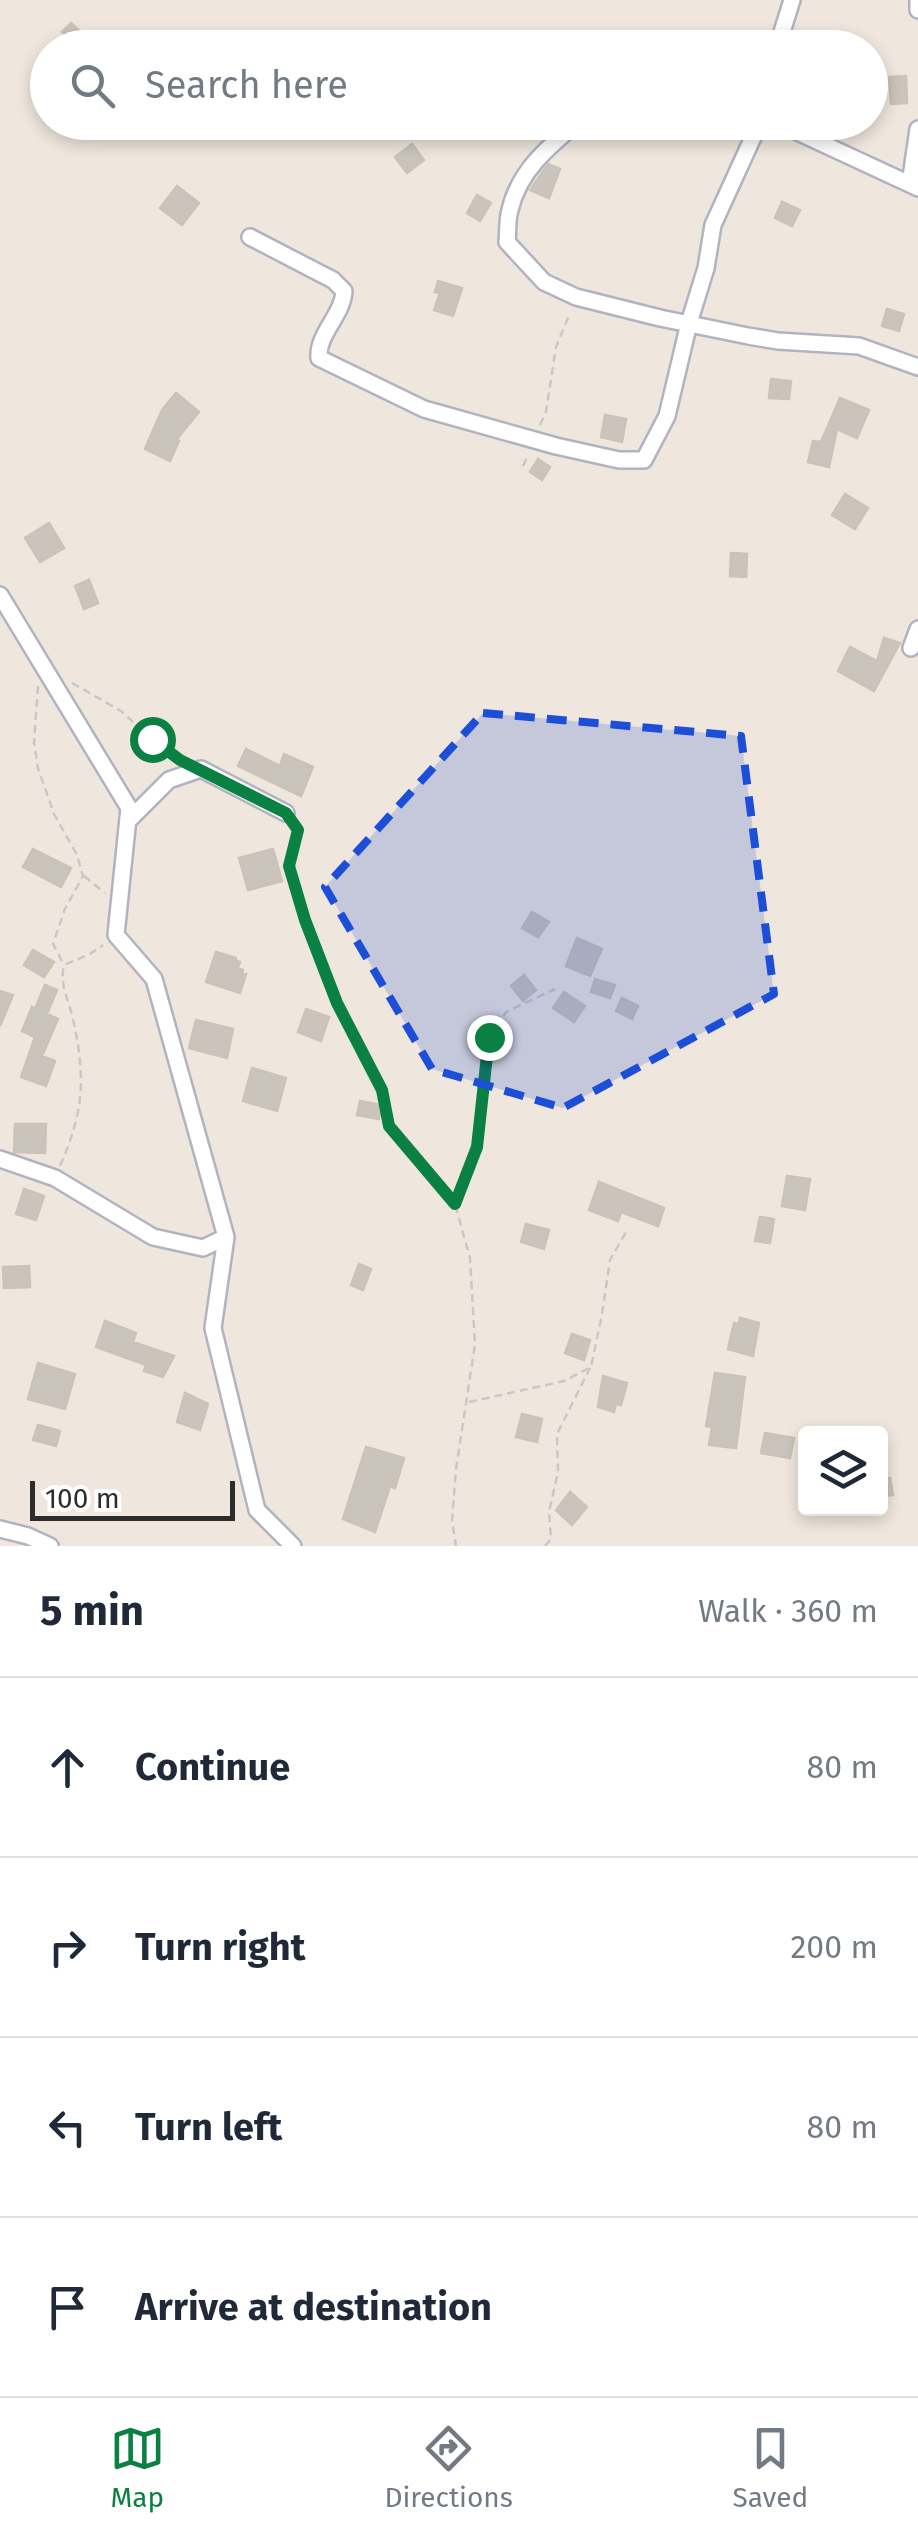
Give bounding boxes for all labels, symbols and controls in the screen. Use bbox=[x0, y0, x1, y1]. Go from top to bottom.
search box bbox=[30, 30, 888, 140]
icon: search bbox=[65, 58, 120, 113]
text: Search here bbox=[145, 62, 348, 108]
route start bbox=[130, 717, 176, 763]
route end bbox=[467, 1015, 513, 1061]
map controls bbox=[798, 1426, 888, 1516]
button: layers bbox=[798, 1426, 888, 1516]
scale bar bbox=[30, 1476, 235, 1520]
text: 100 m bbox=[45, 1482, 120, 1515]
text: 5 min bbox=[40, 1586, 144, 1636]
text: Walk · 360 m bbox=[698, 1592, 878, 1630]
icon: ahead bbox=[40, 1740, 95, 1795]
text: Continue bbox=[135, 1744, 290, 1790]
text: 80 m bbox=[807, 1748, 878, 1786]
icon: right bbox=[40, 1920, 95, 1975]
text: Turn right bbox=[135, 1924, 305, 1970]
text: 200 m bbox=[791, 1928, 878, 1966]
icon: left bbox=[40, 2100, 95, 2155]
text: Turn left bbox=[135, 2104, 282, 2150]
text: 80 m bbox=[807, 2108, 878, 2146]
icon: arrive bbox=[40, 2280, 95, 2335]
text: Arrive at destination bbox=[135, 2284, 492, 2330]
tab: Map bbox=[110, 2421, 165, 2514]
tab: Directions bbox=[384, 2421, 513, 2514]
tab: Saved bbox=[732, 2421, 808, 2514]

